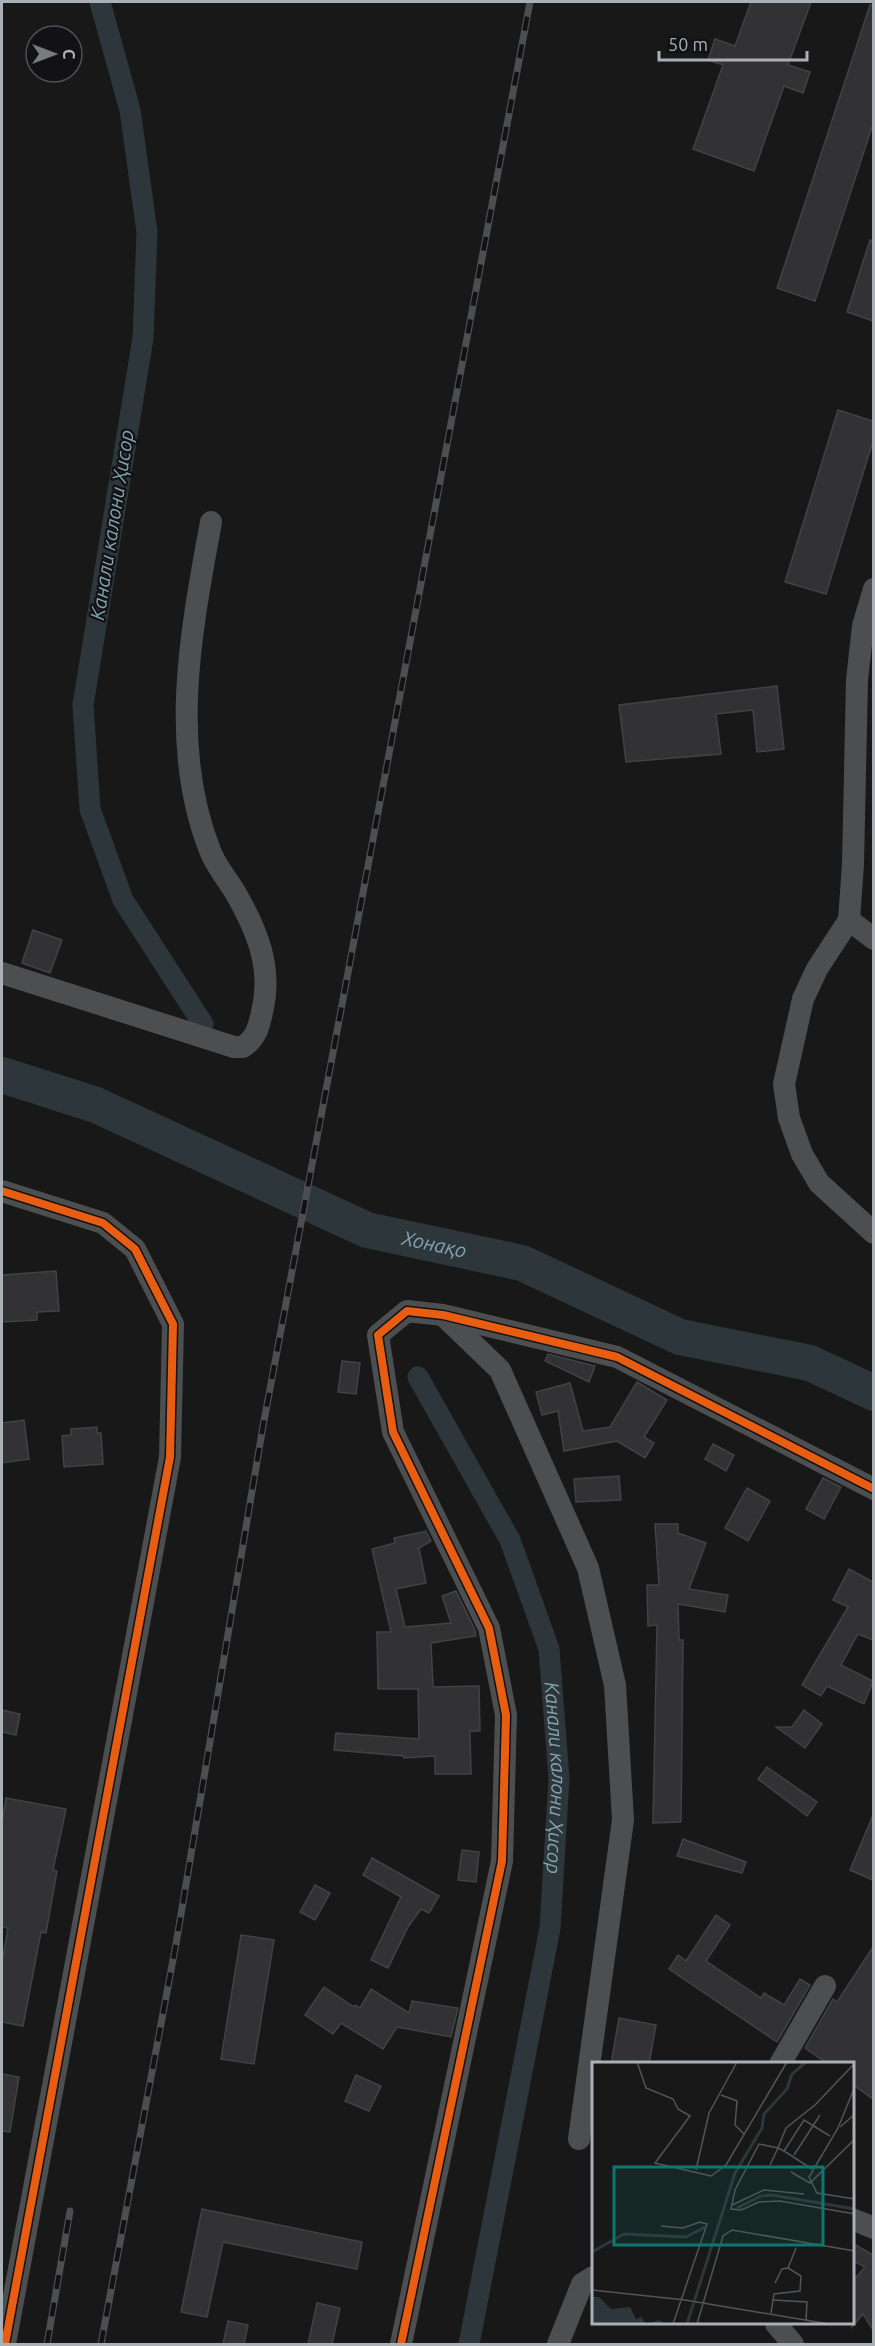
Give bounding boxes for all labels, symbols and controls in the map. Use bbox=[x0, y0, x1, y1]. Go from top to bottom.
north arrow bbox=[24, 24, 84, 84]
scale bar bbox=[659, 24, 808, 62]
text: 50 m bbox=[668, 34, 708, 54]
text: С bbox=[60, 49, 78, 59]
water label: Канали калони Ҳисор bbox=[85, 428, 138, 622]
water label: Хонақо bbox=[400, 1226, 469, 1262]
water label: Канали калони Ҳисор bbox=[541, 1681, 571, 1874]
inset map bbox=[592, 2062, 854, 2325]

